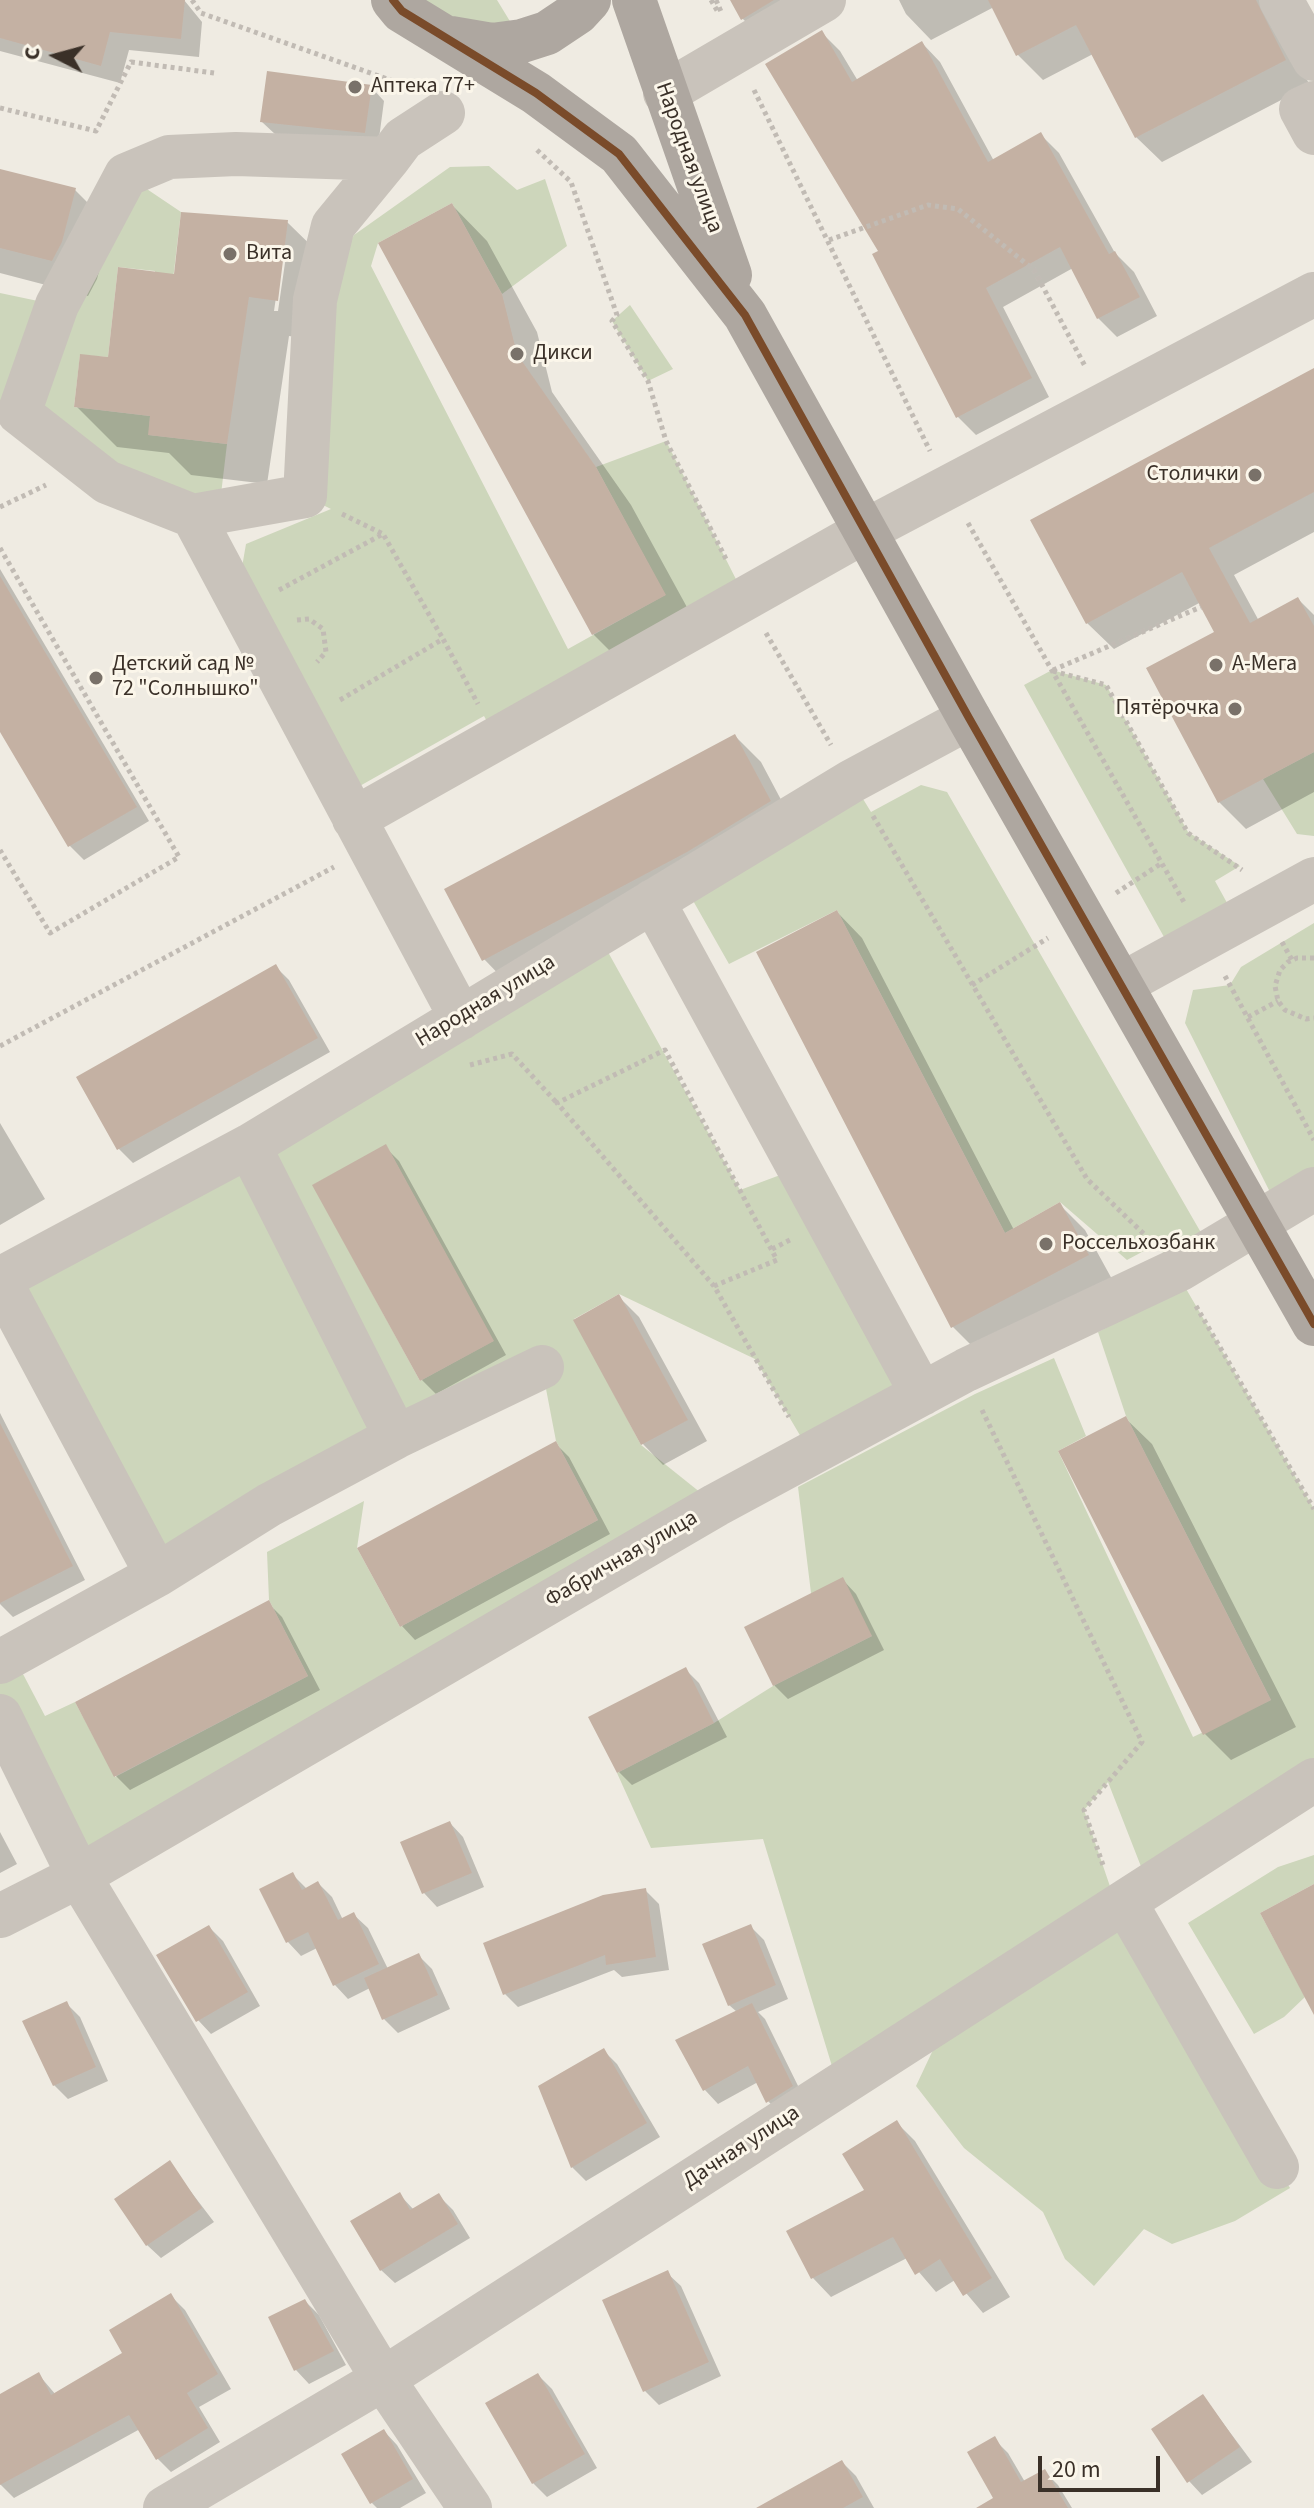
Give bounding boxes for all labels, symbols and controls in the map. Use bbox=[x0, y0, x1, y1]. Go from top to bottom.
north arrow bbox=[16, 16, 96, 96]
text: С bbox=[16, 45, 49, 62]
place label: Аптека 77+ bbox=[371, 74, 475, 100]
marker: Аптека 77+ bbox=[346, 78, 364, 96]
street label: Народная улица bbox=[649, 79, 727, 237]
place label: Вита bbox=[246, 241, 292, 267]
marker: Вита bbox=[221, 245, 239, 263]
place label: Дикси bbox=[533, 341, 593, 367]
marker: Дикси bbox=[508, 345, 526, 363]
place label: Столички bbox=[1147, 462, 1239, 488]
marker: Столички bbox=[1246, 466, 1264, 484]
place label: Детский сад № 72 "Солнышко" bbox=[112, 652, 259, 704]
place label: А-Мега bbox=[1232, 652, 1297, 678]
marker: А-Мега bbox=[1207, 656, 1225, 674]
marker: Детский сад № 72 "Солнышко" bbox=[87, 669, 105, 687]
place label: Пятёрочка bbox=[1116, 696, 1219, 722]
marker: Пятёрочка bbox=[1226, 700, 1244, 718]
street label: Народная улица bbox=[411, 950, 561, 1054]
place label: Россельхозбанк bbox=[1062, 1231, 1215, 1257]
marker: Россельхозбанк bbox=[1037, 1235, 1055, 1253]
street label: Фабричная улица bbox=[541, 1506, 703, 1614]
street label: Дачная улица bbox=[679, 2101, 805, 2195]
scale bar bbox=[1042, 2440, 1164, 2490]
text: 20 m bbox=[1052, 2452, 1101, 2487]

